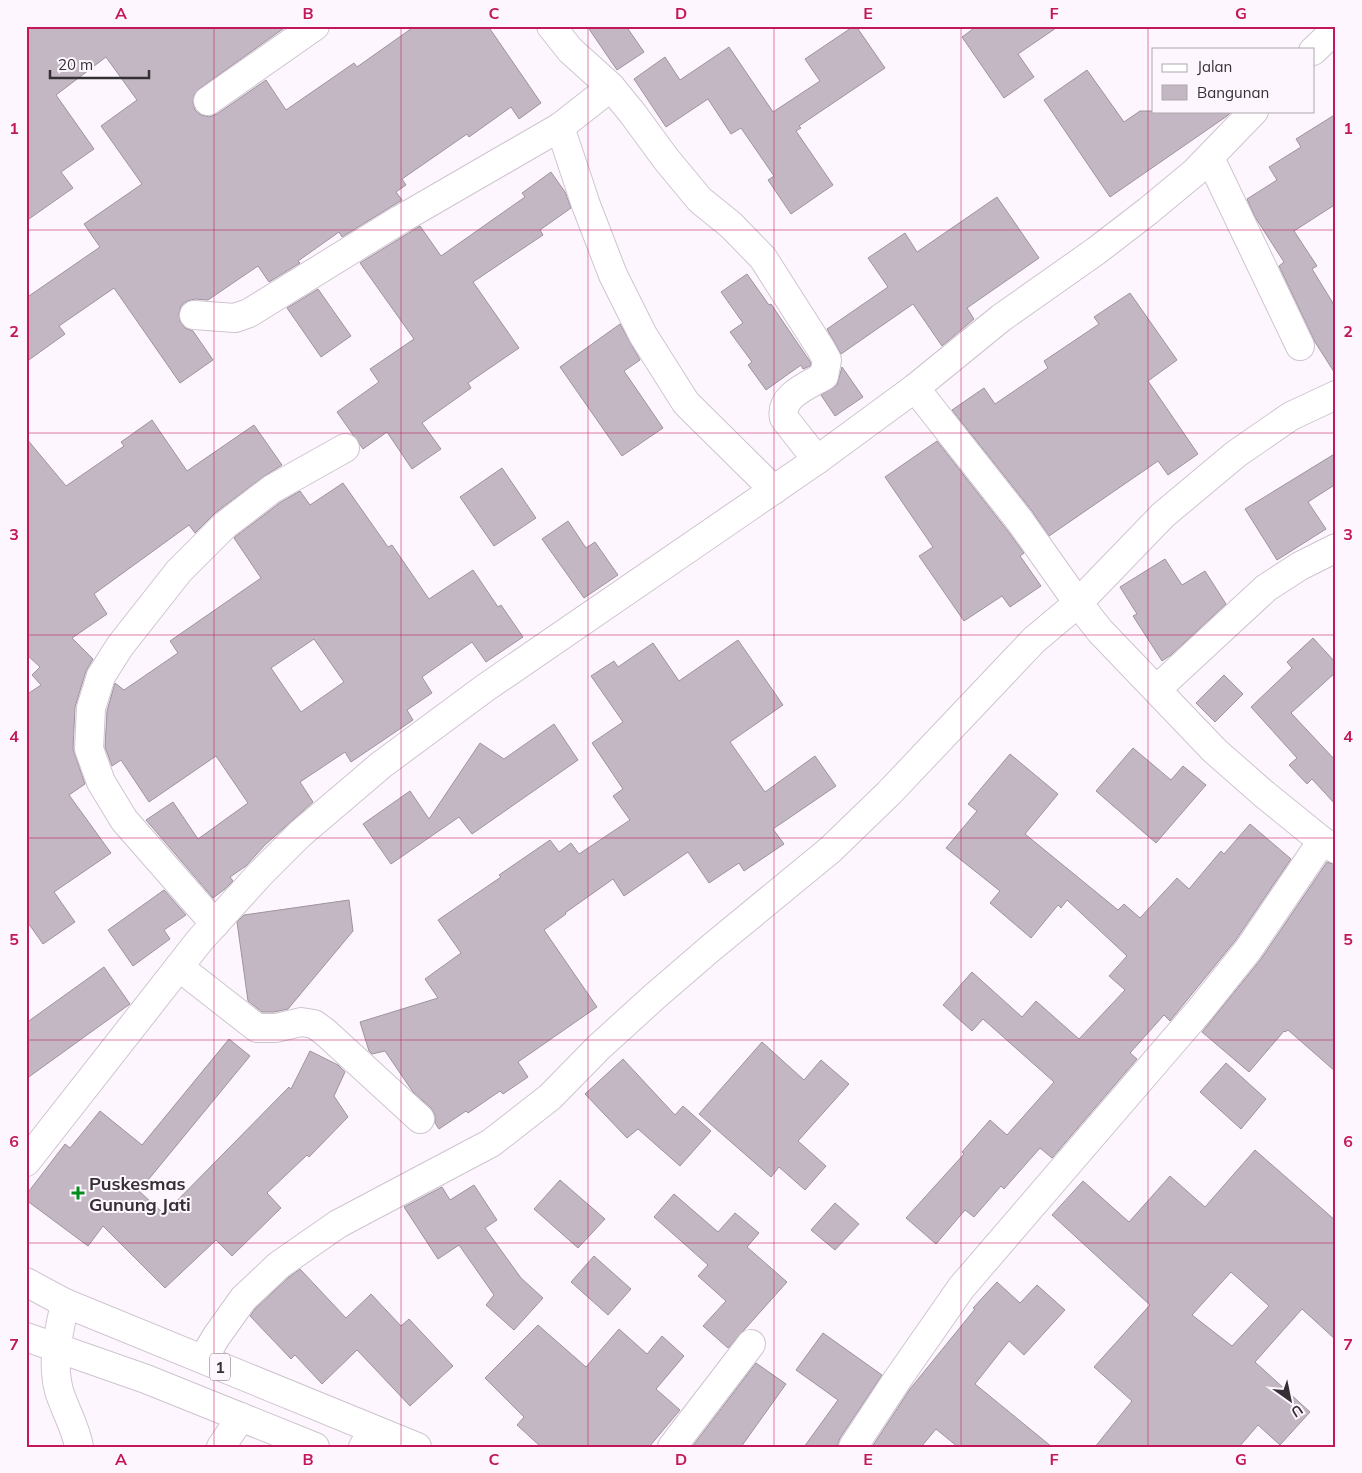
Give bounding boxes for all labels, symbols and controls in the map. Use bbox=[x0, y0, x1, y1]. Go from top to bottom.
text: A bbox=[115, 3, 127, 23]
text: B bbox=[302, 3, 314, 23]
text: C bbox=[489, 3, 500, 23]
text: D bbox=[675, 3, 687, 23]
text: E bbox=[863, 3, 873, 23]
text: F bbox=[1049, 3, 1059, 23]
text: G bbox=[1235, 3, 1247, 23]
scale bar bbox=[50, 48, 149, 80]
legend bbox=[1152, 48, 1314, 112]
text: 20 m bbox=[58, 55, 93, 74]
text: Jalan bbox=[1197, 57, 1232, 76]
text: Bangunan bbox=[1197, 83, 1269, 102]
text: 1 bbox=[9, 118, 19, 138]
text: 1 bbox=[1343, 118, 1353, 138]
text: 2 bbox=[9, 321, 19, 341]
text: 2 bbox=[1343, 321, 1353, 341]
text: 3 bbox=[9, 524, 19, 544]
text: 3 bbox=[1343, 524, 1353, 544]
text: 4 bbox=[9, 726, 19, 746]
text: 4 bbox=[1343, 726, 1353, 746]
text: 5 bbox=[9, 929, 19, 949]
text: 5 bbox=[1343, 929, 1353, 949]
text: 6 bbox=[9, 1131, 19, 1151]
text: 6 bbox=[1343, 1131, 1353, 1151]
place label: Puskesmas Gunung Jati bbox=[89, 1172, 191, 1216]
marker: Puskesmas Gunung Jati bbox=[71, 1186, 85, 1200]
text: 7 bbox=[9, 1334, 19, 1354]
text: 7 bbox=[1343, 1334, 1353, 1354]
road number: 1 bbox=[210, 1354, 230, 1380]
north arrow bbox=[1264, 1376, 1314, 1426]
text: U bbox=[1288, 1401, 1306, 1421]
text: A bbox=[115, 1449, 127, 1469]
text: B bbox=[302, 1449, 314, 1469]
text: C bbox=[489, 1449, 500, 1469]
text: D bbox=[675, 1449, 687, 1469]
text: E bbox=[863, 1449, 873, 1469]
text: F bbox=[1049, 1449, 1059, 1469]
text: G bbox=[1235, 1449, 1247, 1469]

